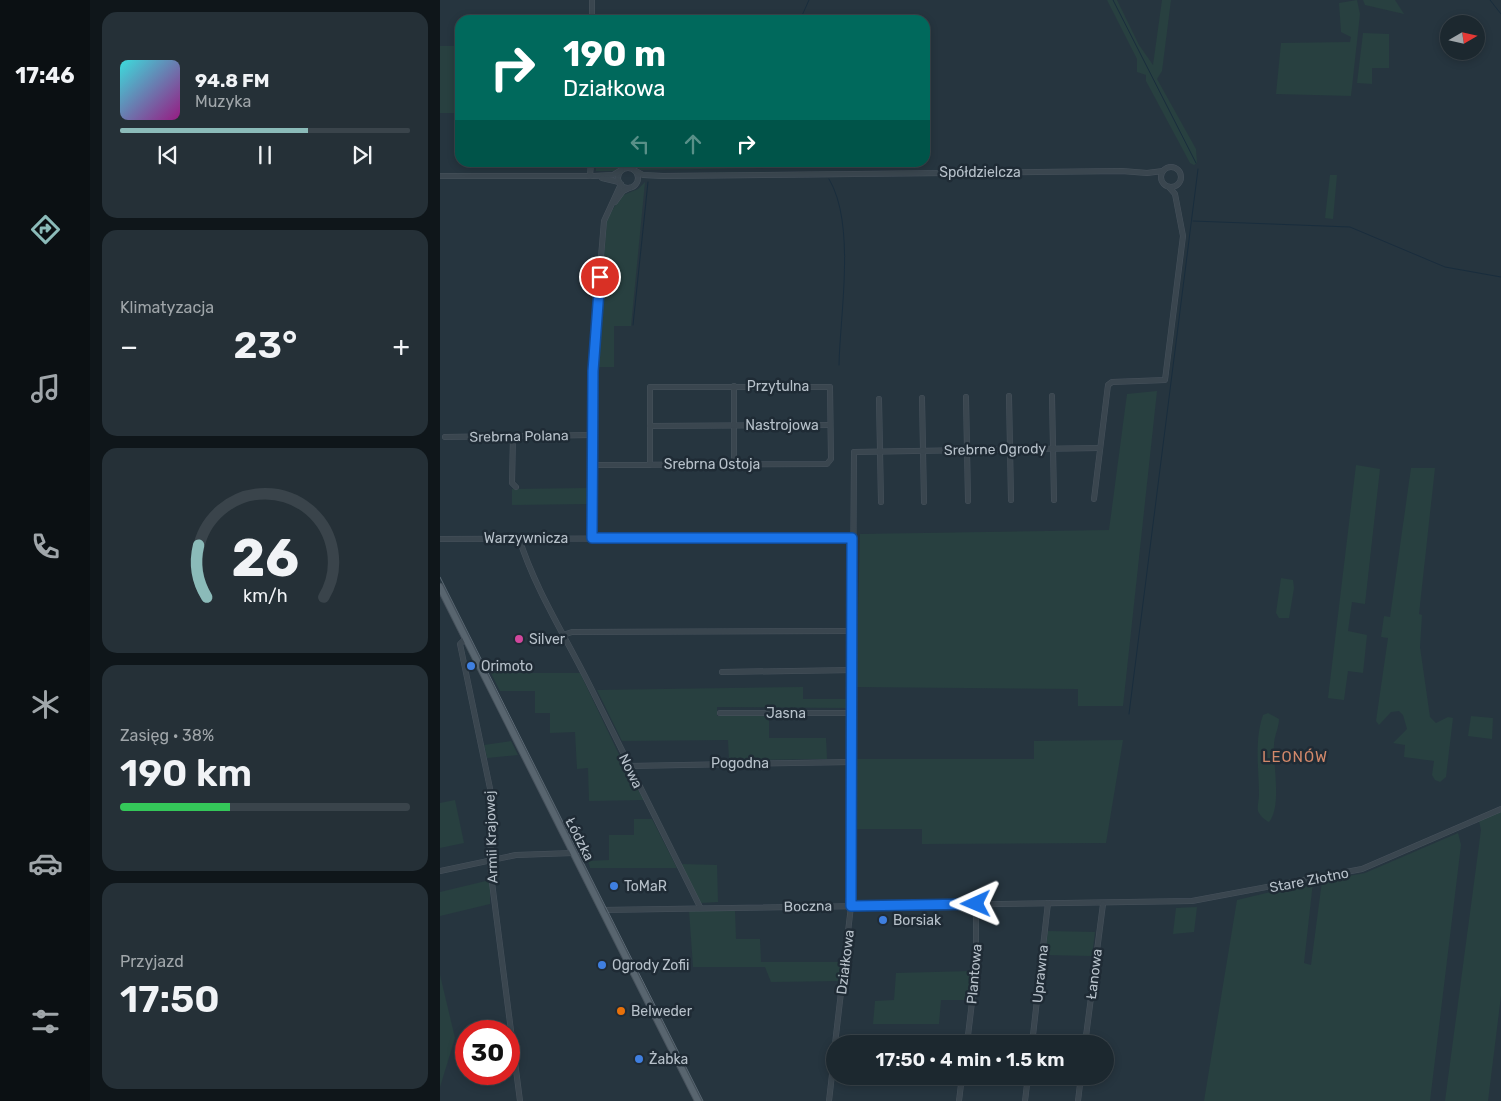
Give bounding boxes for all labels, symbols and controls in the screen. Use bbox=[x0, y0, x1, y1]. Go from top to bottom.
north arrow bbox=[1440, 15, 1485, 60]
map controls bbox=[1440, 15, 1485, 60]
text: 190 m bbox=[563, 33, 666, 75]
icon: right bbox=[480, 35, 545, 100]
text: 17:46 bbox=[15, 62, 75, 89]
text: 94.8 FM bbox=[195, 69, 270, 92]
text: Działkowa bbox=[563, 75, 666, 102]
text: Muzyka bbox=[195, 92, 251, 111]
icon: left bbox=[626, 130, 654, 158]
icon: ahead bbox=[679, 130, 707, 158]
icon: right bbox=[732, 130, 760, 158]
icon: previous bbox=[154, 141, 182, 169]
icon: pause bbox=[251, 141, 279, 169]
icon: next bbox=[348, 141, 376, 169]
street label: Spółdzielcza bbox=[939, 164, 1021, 181]
icon: directions bbox=[28, 212, 63, 247]
pin bbox=[579, 256, 621, 298]
icon: arrive bbox=[586, 263, 614, 291]
text: Klimatyzacja bbox=[120, 298, 214, 317]
text: 23° bbox=[233, 322, 297, 368]
text: − bbox=[120, 330, 138, 363]
text: + bbox=[393, 330, 410, 363]
icon: music bbox=[28, 371, 63, 406]
street label: Przytulna bbox=[747, 378, 809, 395]
street label: Nastrojowa bbox=[745, 417, 819, 434]
street label: Srebrna Polana bbox=[469, 427, 569, 446]
street label: Srebrne Ogrody bbox=[944, 440, 1047, 459]
street label: Srebrna Ostoja bbox=[664, 456, 760, 473]
text: 26 bbox=[231, 527, 299, 589]
icon: phone bbox=[28, 529, 63, 564]
street label: Warzywnicza bbox=[484, 530, 568, 547]
text: km/h bbox=[243, 585, 287, 606]
place label: Silver bbox=[529, 631, 566, 648]
marker: Silver bbox=[513, 633, 525, 645]
place label: Orimoto bbox=[481, 658, 533, 675]
marker: Orimoto bbox=[465, 660, 477, 672]
icon: climate bbox=[28, 687, 63, 722]
street label: Jasna bbox=[766, 705, 806, 722]
text: Zasięg · 38% bbox=[120, 726, 214, 745]
district label: LEONÓW bbox=[1262, 748, 1328, 766]
text: 190 km bbox=[120, 750, 252, 796]
street label: Nowa bbox=[615, 751, 646, 791]
street label: Pogodna bbox=[711, 755, 769, 772]
street label: Armii Krajowej bbox=[481, 790, 502, 884]
street label: Łódzka bbox=[562, 815, 598, 864]
icon: car bbox=[28, 846, 63, 881]
street label: Stare Złotno bbox=[1268, 864, 1350, 897]
position arrow bbox=[949, 877, 1001, 929]
place label: ToMaR bbox=[624, 878, 667, 895]
marker: ToMaR bbox=[608, 880, 620, 892]
street label: Boczna bbox=[784, 898, 832, 915]
place label: Borsiak bbox=[893, 912, 942, 929]
marker: Borsiak bbox=[877, 914, 889, 926]
street label: Działkowa bbox=[833, 929, 858, 995]
street label: Plantowa bbox=[963, 943, 986, 1005]
street label: Uprawna bbox=[1029, 944, 1052, 1004]
street label: Łanowa bbox=[1083, 948, 1106, 1000]
text: Przyjazd bbox=[120, 952, 184, 971]
place label: Ogrody Zofii bbox=[612, 957, 689, 974]
marker: Ogrody Zofii bbox=[596, 959, 608, 971]
text: 17:50 bbox=[120, 976, 220, 1022]
place label: Belweder bbox=[631, 1003, 693, 1020]
icon: filters bbox=[28, 1004, 63, 1039]
marker: Belweder bbox=[615, 1005, 627, 1017]
speed limit sign: 30 bbox=[455, 1020, 520, 1085]
text: 17:50 · 4 min · 1.5 km bbox=[875, 1048, 1065, 1071]
place label: Żabka bbox=[649, 1051, 688, 1068]
marker: Żabka bbox=[633, 1053, 645, 1065]

